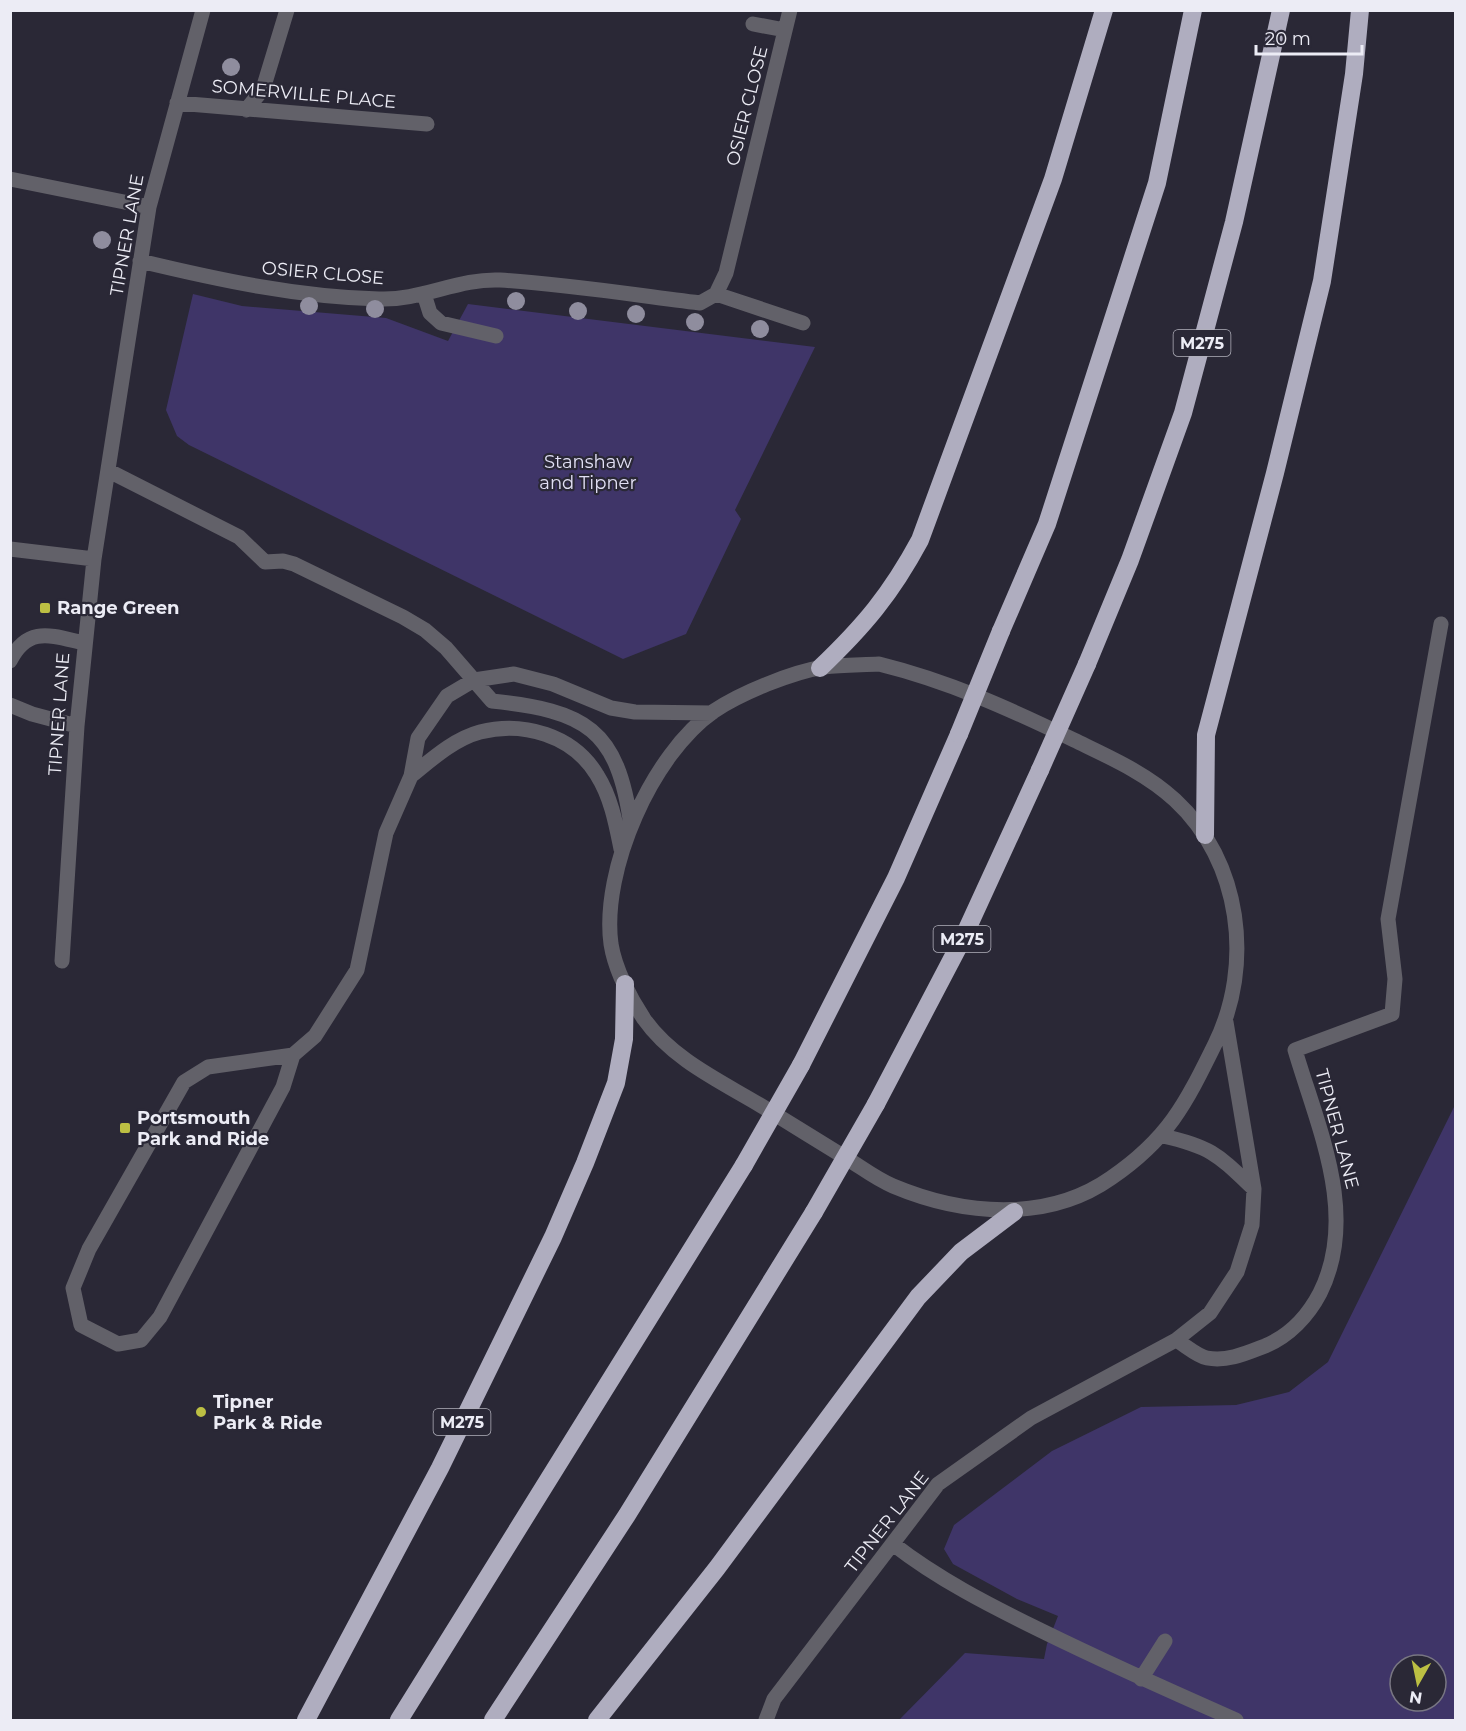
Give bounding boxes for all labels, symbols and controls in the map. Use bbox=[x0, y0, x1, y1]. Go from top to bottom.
scale bar bbox=[1256, 18, 1362, 56]
text: 20 m bbox=[1265, 28, 1311, 50]
street label: OSIER CLOSE bbox=[721, 44, 773, 168]
street label: SOMERVILLE PLACE bbox=[211, 75, 397, 113]
street label: TIPNER LANE bbox=[105, 172, 149, 298]
street label: OSIER CLOSE bbox=[261, 257, 385, 289]
road number: M275 bbox=[1174, 330, 1230, 356]
park label: Stanshaw and Tipner bbox=[539, 451, 637, 494]
place label: Range Green bbox=[57, 597, 179, 619]
marker: Range Green bbox=[38, 601, 52, 615]
street label: TIPNER LANE bbox=[44, 652, 74, 776]
road number: M275 bbox=[934, 926, 990, 952]
street label: TIPNER LANE bbox=[1310, 1067, 1364, 1191]
place label: Portsmouth Park and Ride bbox=[137, 1107, 269, 1150]
marker: Portsmouth Park and Ride bbox=[118, 1121, 132, 1135]
place label: Tipner Park & Ride bbox=[213, 1391, 322, 1434]
marker: Tipner Park & Ride bbox=[194, 1405, 208, 1419]
road number: M275 bbox=[434, 1409, 490, 1435]
street label: TIPNER LANE bbox=[840, 1467, 934, 1577]
north arrow bbox=[1388, 1653, 1448, 1713]
text: N bbox=[1408, 1687, 1424, 1708]

